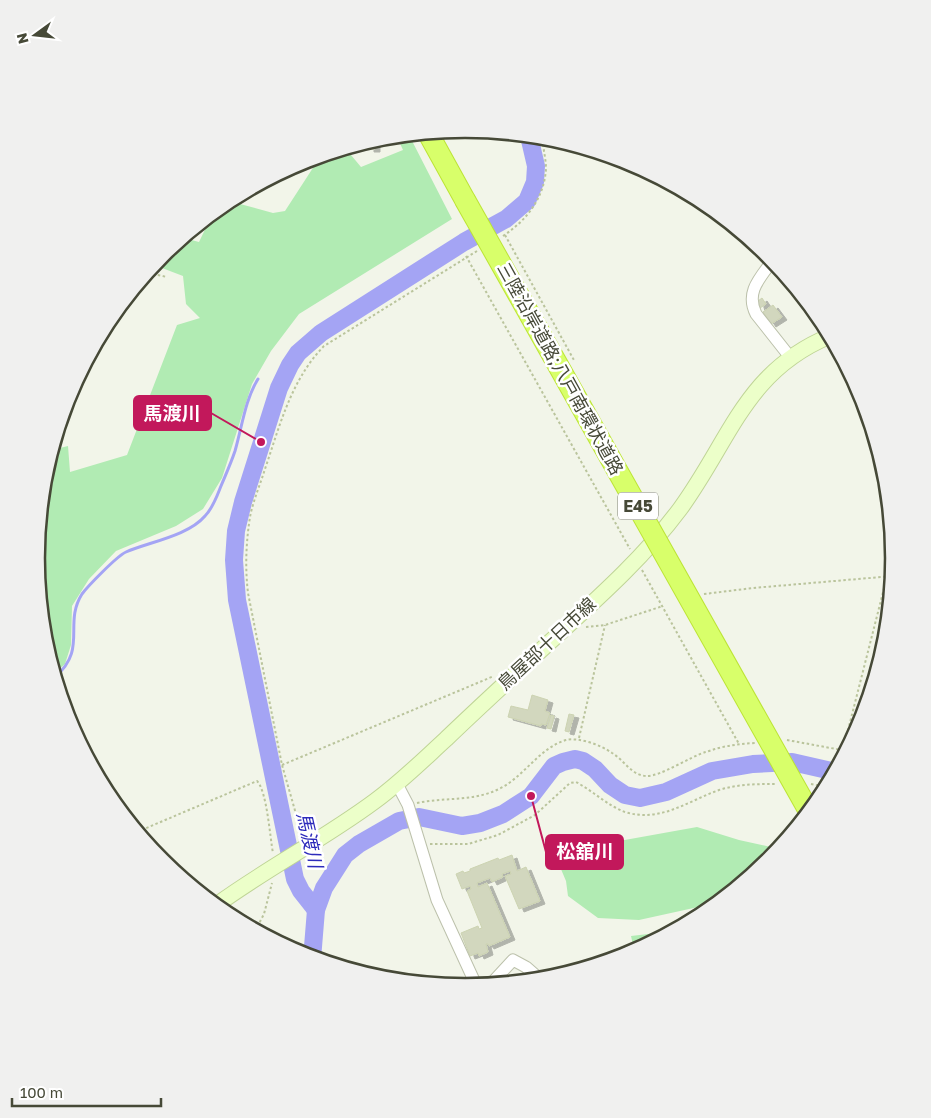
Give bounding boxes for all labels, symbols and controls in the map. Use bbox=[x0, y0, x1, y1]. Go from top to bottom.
north arrow bbox=[10, 10, 60, 60]
text: N bbox=[12, 31, 32, 46]
street label: 三陸沿岸道路;八戸南環状道路 bbox=[493, 258, 629, 479]
callout: 馬渡川 bbox=[134, 396, 211, 430]
text: 馬渡川 bbox=[143, 401, 201, 424]
road number: E45 bbox=[618, 492, 658, 520]
street label: 鳥屋部十日市線 bbox=[493, 592, 600, 694]
water label: 馬渡川 bbox=[293, 810, 329, 872]
callout: 松舘川 bbox=[546, 835, 623, 869]
text: 松舘川 bbox=[556, 839, 614, 862]
scale bar bbox=[12, 1076, 161, 1108]
text: 100 m bbox=[20, 1083, 63, 1101]

